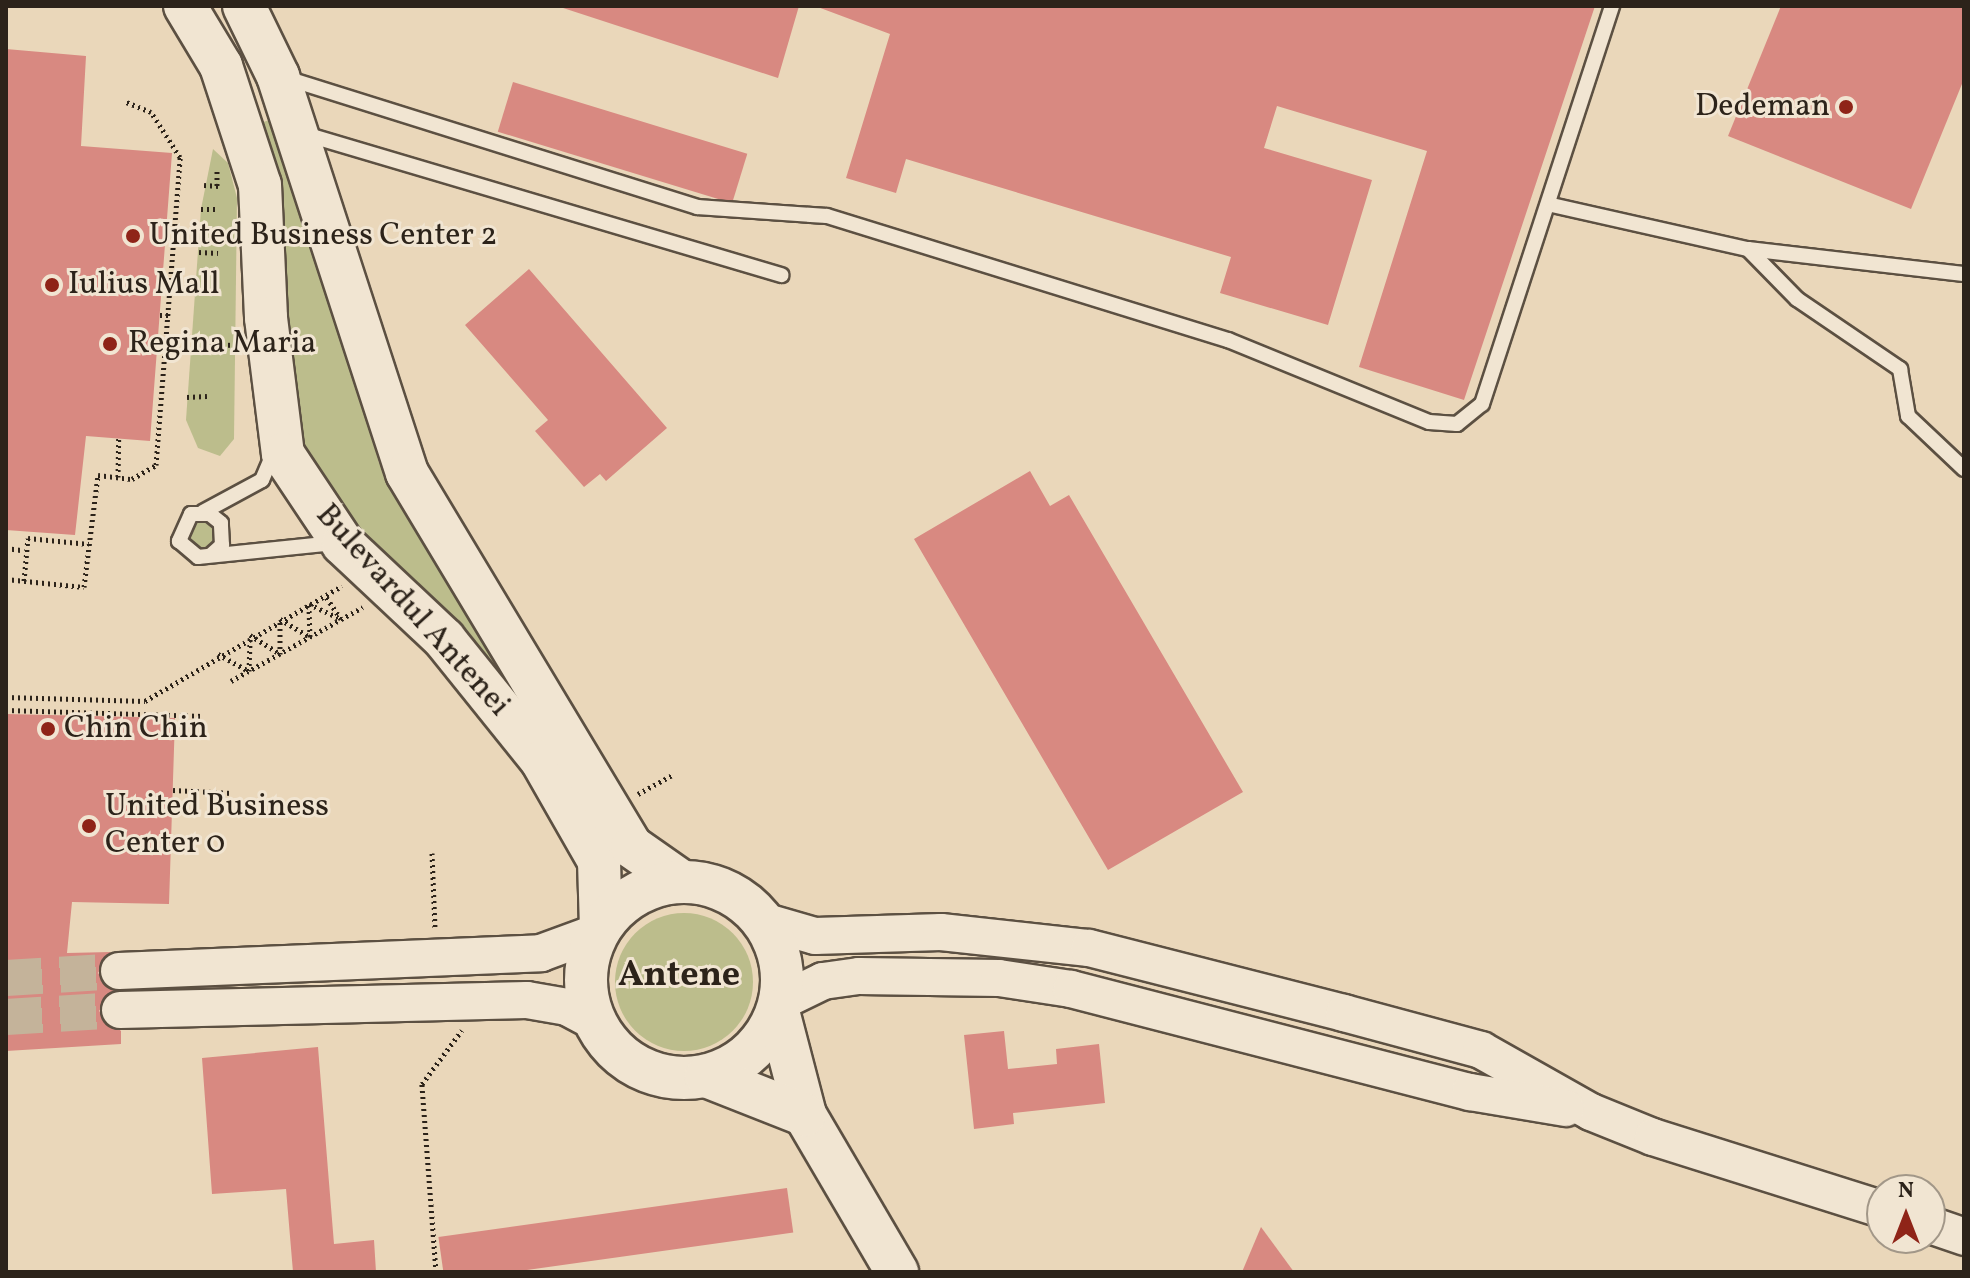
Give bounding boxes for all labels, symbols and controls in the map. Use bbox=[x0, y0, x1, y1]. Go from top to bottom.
place label: Dedeman bbox=[1695, 88, 1830, 126]
marker: Dedeman bbox=[1837, 98, 1855, 116]
place label: United Business Center 2 bbox=[149, 217, 497, 255]
marker: United Business Center 2 bbox=[124, 227, 142, 245]
place label: Iulius Mall bbox=[68, 266, 220, 304]
marker: Iulius Mall bbox=[43, 276, 61, 294]
place label: Regina Maria bbox=[128, 325, 317, 363]
marker: Regina Maria bbox=[99, 333, 121, 355]
street label: Bulevardul Antenei bbox=[307, 497, 517, 725]
place label: Chin Chin bbox=[64, 710, 208, 748]
marker: Chin Chin bbox=[39, 720, 57, 738]
place label: United Business Center 0 bbox=[105, 789, 329, 864]
marker: United Business Center 0 bbox=[80, 817, 98, 835]
district label: Antene bbox=[618, 955, 740, 999]
north arrow bbox=[1866, 1174, 1946, 1254]
text: N bbox=[1898, 1176, 1914, 1207]

